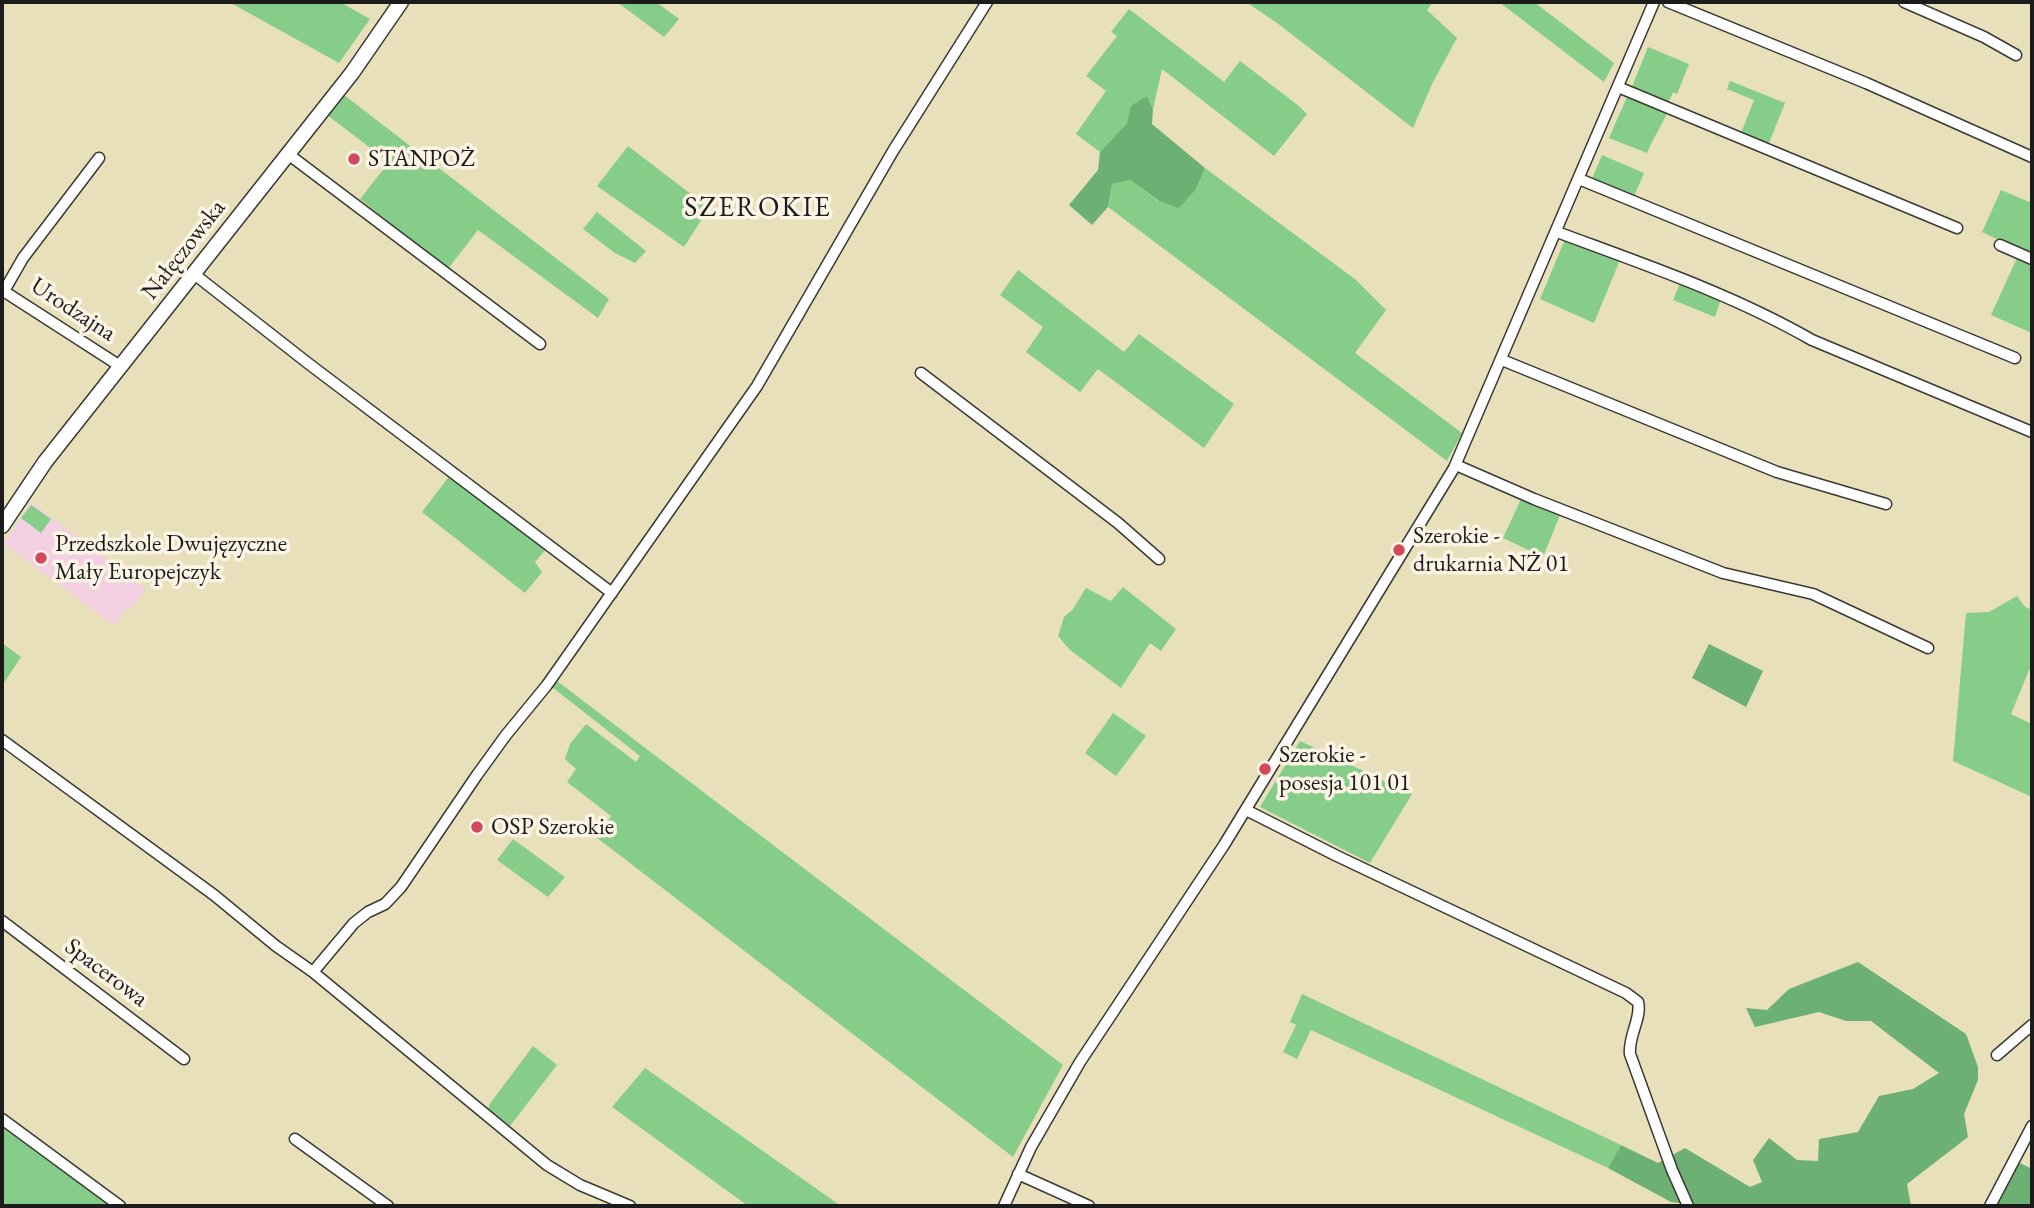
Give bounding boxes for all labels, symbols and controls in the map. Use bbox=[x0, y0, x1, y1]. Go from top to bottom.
place label: STANPOŻ bbox=[368, 145, 475, 173]
marker: STANPOŻ bbox=[346, 151, 362, 167]
district label: SZEROKIE bbox=[685, 191, 831, 225]
street label: Nałęczowska bbox=[136, 194, 232, 306]
street label: Urodzajna bbox=[25, 272, 121, 348]
place label: Szerokie - drukarnia NŻ 01 bbox=[1413, 522, 1569, 578]
place label: Przedszkole Dwujęzyczne Mały Europejczyk bbox=[55, 530, 287, 586]
marker: Szerokie - drukarnia NŻ 01 bbox=[1391, 542, 1407, 558]
marker: Przedszkole Dwujęzyczne Mały Europejczyk bbox=[33, 550, 49, 566]
place label: Szerokie - posesja 101 01 bbox=[1279, 741, 1410, 797]
marker: Szerokie - posesja 101 01 bbox=[1257, 761, 1273, 777]
place label: OSP Szerokie bbox=[491, 813, 614, 841]
marker: OSP Szerokie bbox=[469, 819, 485, 835]
street label: Spacerowa bbox=[59, 932, 153, 1014]

